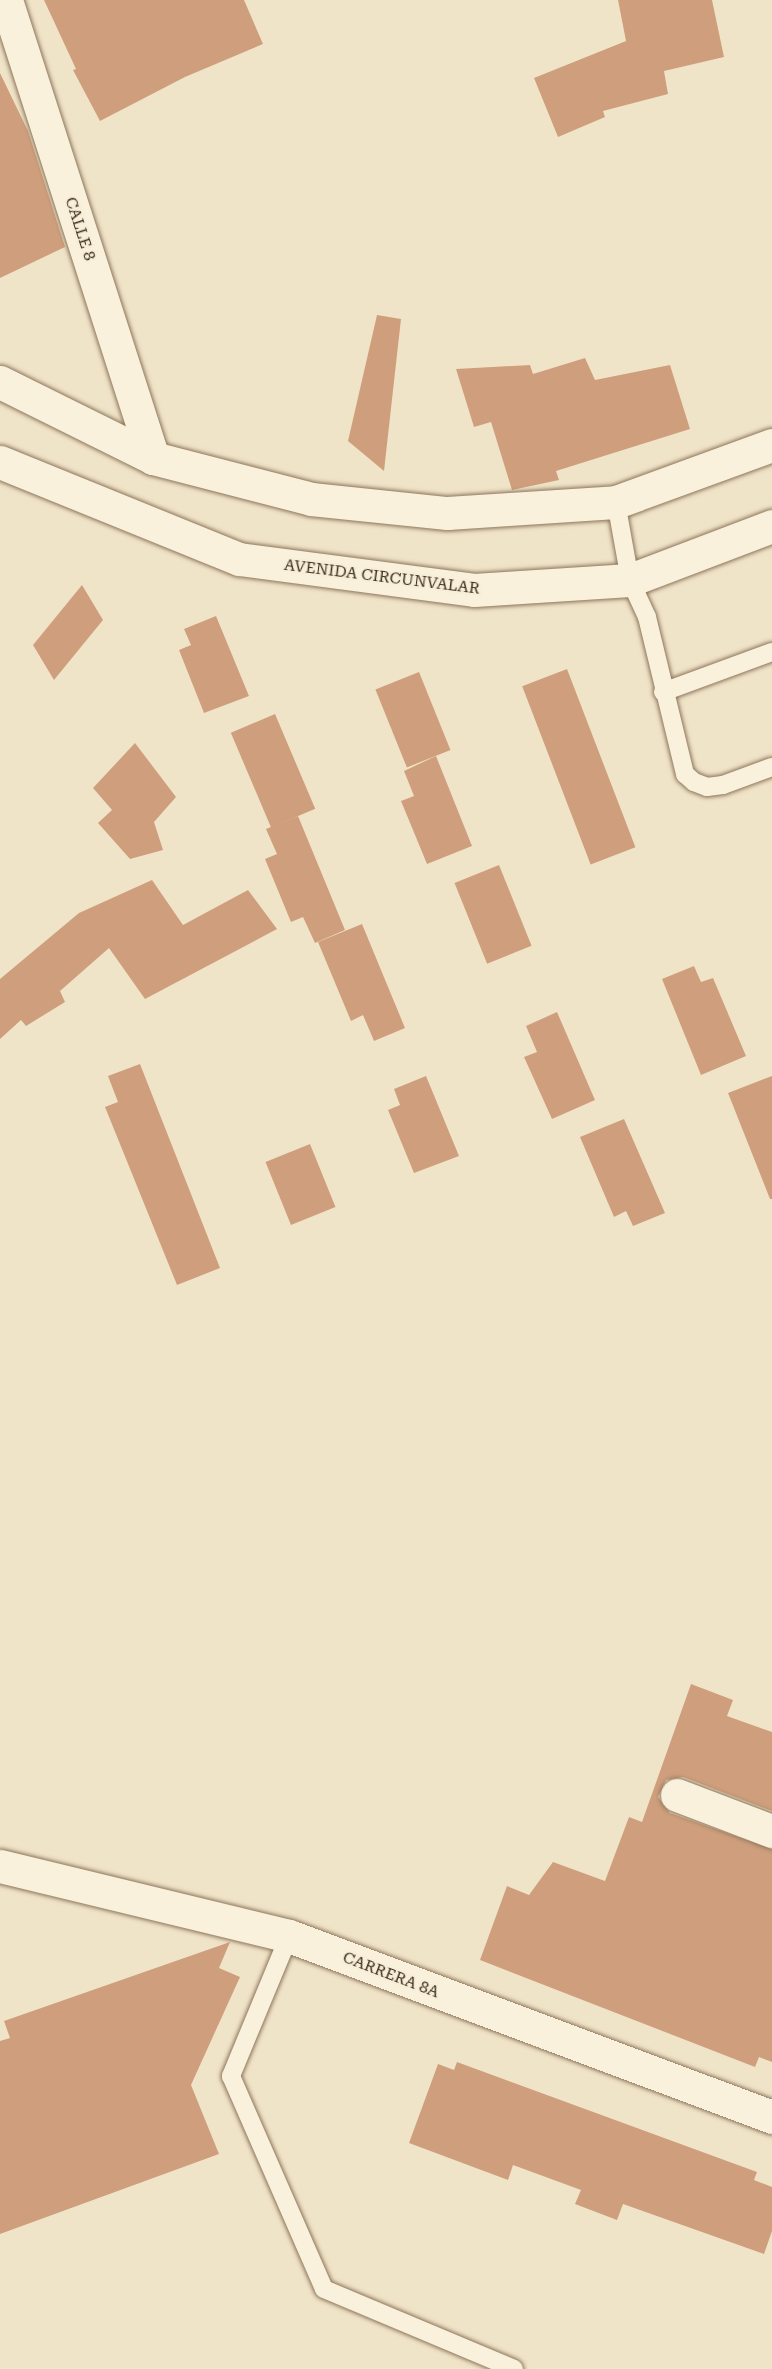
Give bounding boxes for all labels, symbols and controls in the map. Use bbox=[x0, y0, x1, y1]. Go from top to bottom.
street label: CALLE 8 bbox=[61, 195, 99, 263]
street label: AVENIDA CIRCUNVALAR bbox=[283, 555, 481, 599]
street label: CARRERA 8A bbox=[340, 1948, 442, 2002]

